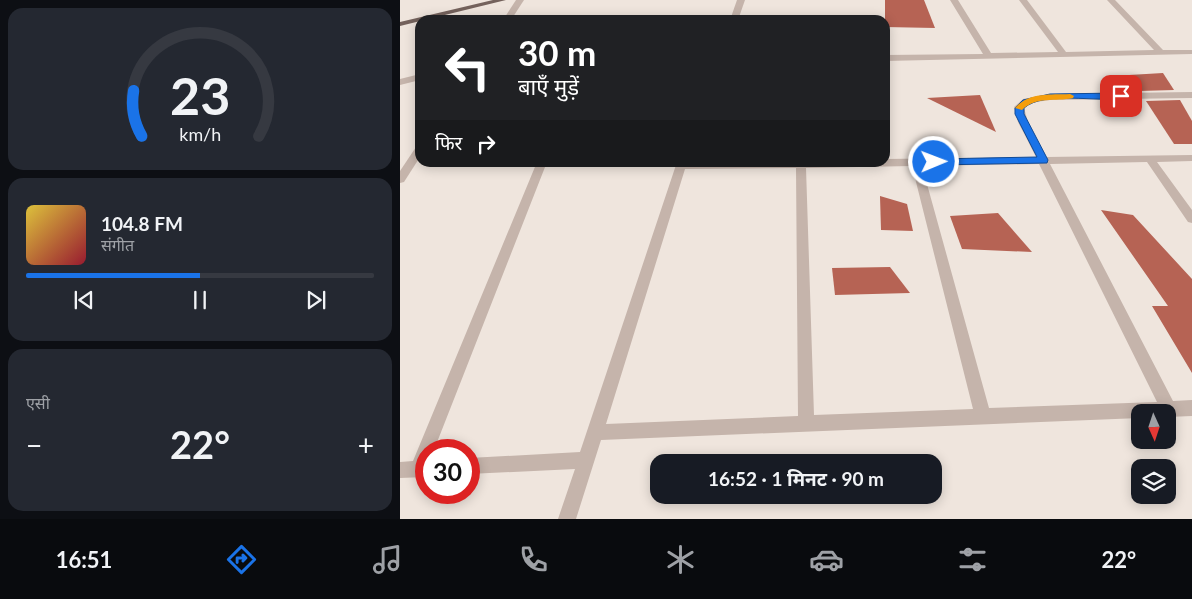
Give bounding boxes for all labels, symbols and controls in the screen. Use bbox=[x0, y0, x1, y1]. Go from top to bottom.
text: 30 m bbox=[518, 31, 596, 73]
icon: left bbox=[435, 35, 500, 100]
text: 23 bbox=[170, 64, 230, 126]
text: बाएँ मुड़ें bbox=[518, 73, 579, 100]
pin bbox=[1100, 75, 1142, 117]
icon: arrive bbox=[1107, 82, 1135, 110]
text: km/h bbox=[179, 123, 221, 145]
icon: right bbox=[472, 130, 500, 158]
text: फिर bbox=[435, 131, 462, 154]
position arrow bbox=[907, 135, 959, 187]
text: 104.8 FM bbox=[101, 212, 183, 235]
text: संगीत bbox=[101, 235, 134, 254]
icon: previous bbox=[70, 286, 98, 314]
icon: pause bbox=[186, 286, 214, 314]
icon: next bbox=[302, 286, 330, 314]
text: एसी bbox=[26, 393, 50, 412]
north arrow bbox=[1131, 404, 1176, 449]
map controls bbox=[1131, 404, 1176, 504]
text: 22° bbox=[170, 421, 230, 467]
text: − bbox=[26, 428, 42, 462]
text: + bbox=[358, 428, 374, 462]
speed limit sign: 30 bbox=[415, 439, 480, 504]
button: layers bbox=[1131, 459, 1176, 504]
text: 16:52 · 1 मिनट · 90 m bbox=[708, 467, 884, 490]
icon: directions bbox=[224, 542, 259, 577]
icon: music bbox=[370, 542, 405, 577]
icon: phone bbox=[516, 542, 551, 577]
icon: climate bbox=[663, 542, 698, 577]
icon: car bbox=[809, 542, 844, 577]
icon: filters bbox=[955, 542, 990, 577]
text: 16:51 bbox=[56, 546, 112, 573]
text: 22° bbox=[1102, 546, 1136, 573]

